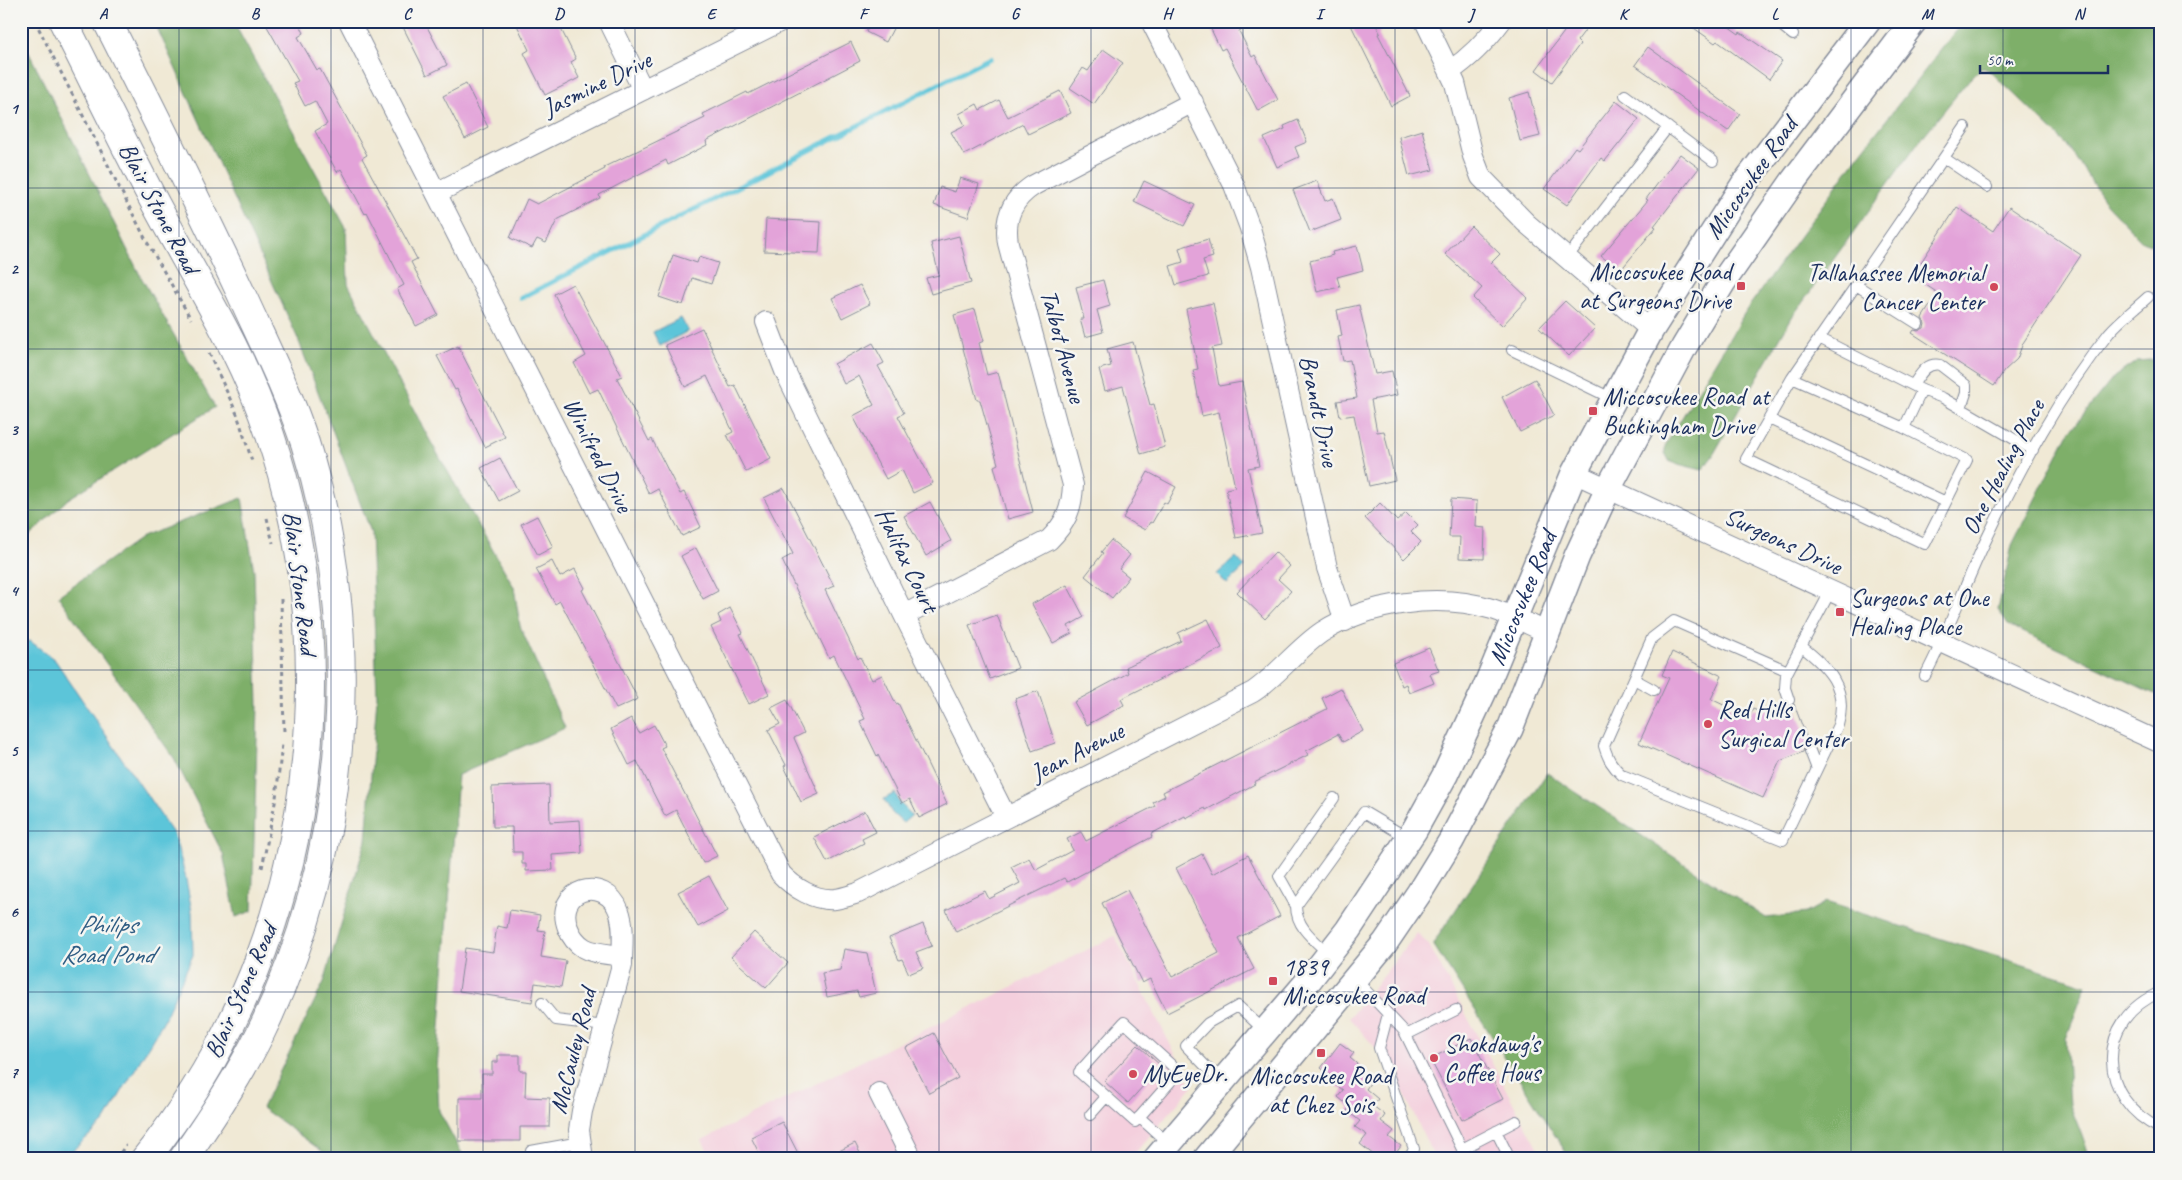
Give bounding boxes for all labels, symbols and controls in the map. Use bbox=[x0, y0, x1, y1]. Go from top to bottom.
text: A bbox=[99, 4, 109, 24]
text: B bbox=[251, 4, 261, 24]
text: C bbox=[403, 4, 413, 24]
text: D bbox=[554, 4, 565, 24]
text: E bbox=[707, 4, 718, 24]
text: F bbox=[859, 4, 870, 24]
text: G bbox=[1011, 4, 1021, 24]
text: H bbox=[1162, 4, 1174, 24]
text: I bbox=[1316, 4, 1326, 24]
text: J bbox=[1467, 4, 1476, 24]
text: K bbox=[1619, 4, 1631, 24]
text: L bbox=[1772, 4, 1780, 24]
text: M bbox=[1921, 4, 1935, 24]
text: N bbox=[2074, 4, 2087, 24]
scale bar bbox=[1980, 42, 2107, 74]
street label: Jasmine Drive bbox=[536, 43, 658, 124]
text: 50 m bbox=[1987, 51, 2014, 70]
text: 1 bbox=[10, 99, 19, 119]
street label: Miccosukee Road bbox=[1697, 107, 1807, 245]
street label: Blair Stone Road bbox=[111, 137, 209, 283]
place label: Miccosukee Road at Surgeons Drive bbox=[1579, 256, 1735, 317]
place label: Tallahassee Memorial Cancer Center bbox=[1807, 257, 1989, 318]
text: 2 bbox=[10, 259, 19, 279]
marker: Miccosukee Road at Surgeons Drive bbox=[1735, 280, 1747, 292]
marker: Tallahassee Memorial Cancer Center bbox=[1988, 281, 2000, 293]
street label: Talbot Avenue bbox=[1033, 286, 1094, 408]
street label: Brandt Drive bbox=[1292, 353, 1347, 471]
place label: Miccosukee Road at Buckingham Drive bbox=[1603, 381, 1772, 442]
street label: Winifred Drive bbox=[556, 392, 641, 519]
street label: One Healing Place bbox=[1954, 392, 2053, 540]
marker: Miccosukee Road at Buckingham Drive bbox=[1587, 405, 1599, 417]
text: 3 bbox=[10, 420, 19, 440]
street label: Surgeons Drive bbox=[1719, 500, 1849, 583]
street label: Halifax Court bbox=[868, 502, 947, 620]
street label: Blair Stone Road bbox=[275, 510, 325, 661]
street label: Miccosukee Road bbox=[1481, 523, 1566, 670]
text: 4 bbox=[10, 581, 19, 601]
place label: Surgeons at One Healing Place bbox=[1850, 582, 1990, 643]
marker: Surgeons at One Healing Place bbox=[1834, 606, 1846, 618]
place label: Red Hills Surgical Center bbox=[1718, 694, 1851, 755]
street label: Jean Avenue bbox=[1024, 714, 1131, 790]
marker: Red Hills Surgical Center bbox=[1702, 718, 1714, 730]
text: 5 bbox=[11, 741, 20, 761]
text: 6 bbox=[10, 902, 19, 922]
water label: Philips Road Pond bbox=[61, 908, 161, 971]
street label: Blair Stone Road bbox=[197, 915, 287, 1063]
place label: 1839 Miccosukee Road bbox=[1283, 951, 1429, 1012]
marker: 1839 Miccosukee Road bbox=[1267, 975, 1279, 987]
street label: McCauley Road bbox=[542, 981, 605, 1117]
place label: Shokdawg's Coffee Hous bbox=[1444, 1028, 1543, 1089]
marker: Miccosukee Road at Chez Sois bbox=[1315, 1047, 1327, 1059]
marker: Shokdawg's Coffee Hous bbox=[1428, 1052, 1440, 1064]
place label: MyEyeDr. bbox=[1143, 1058, 1228, 1090]
place label: Miccosukee Road at Chez Sois bbox=[1250, 1060, 1396, 1121]
text: 7 bbox=[10, 1063, 19, 1083]
marker: MyEyeDr. bbox=[1127, 1068, 1139, 1080]

